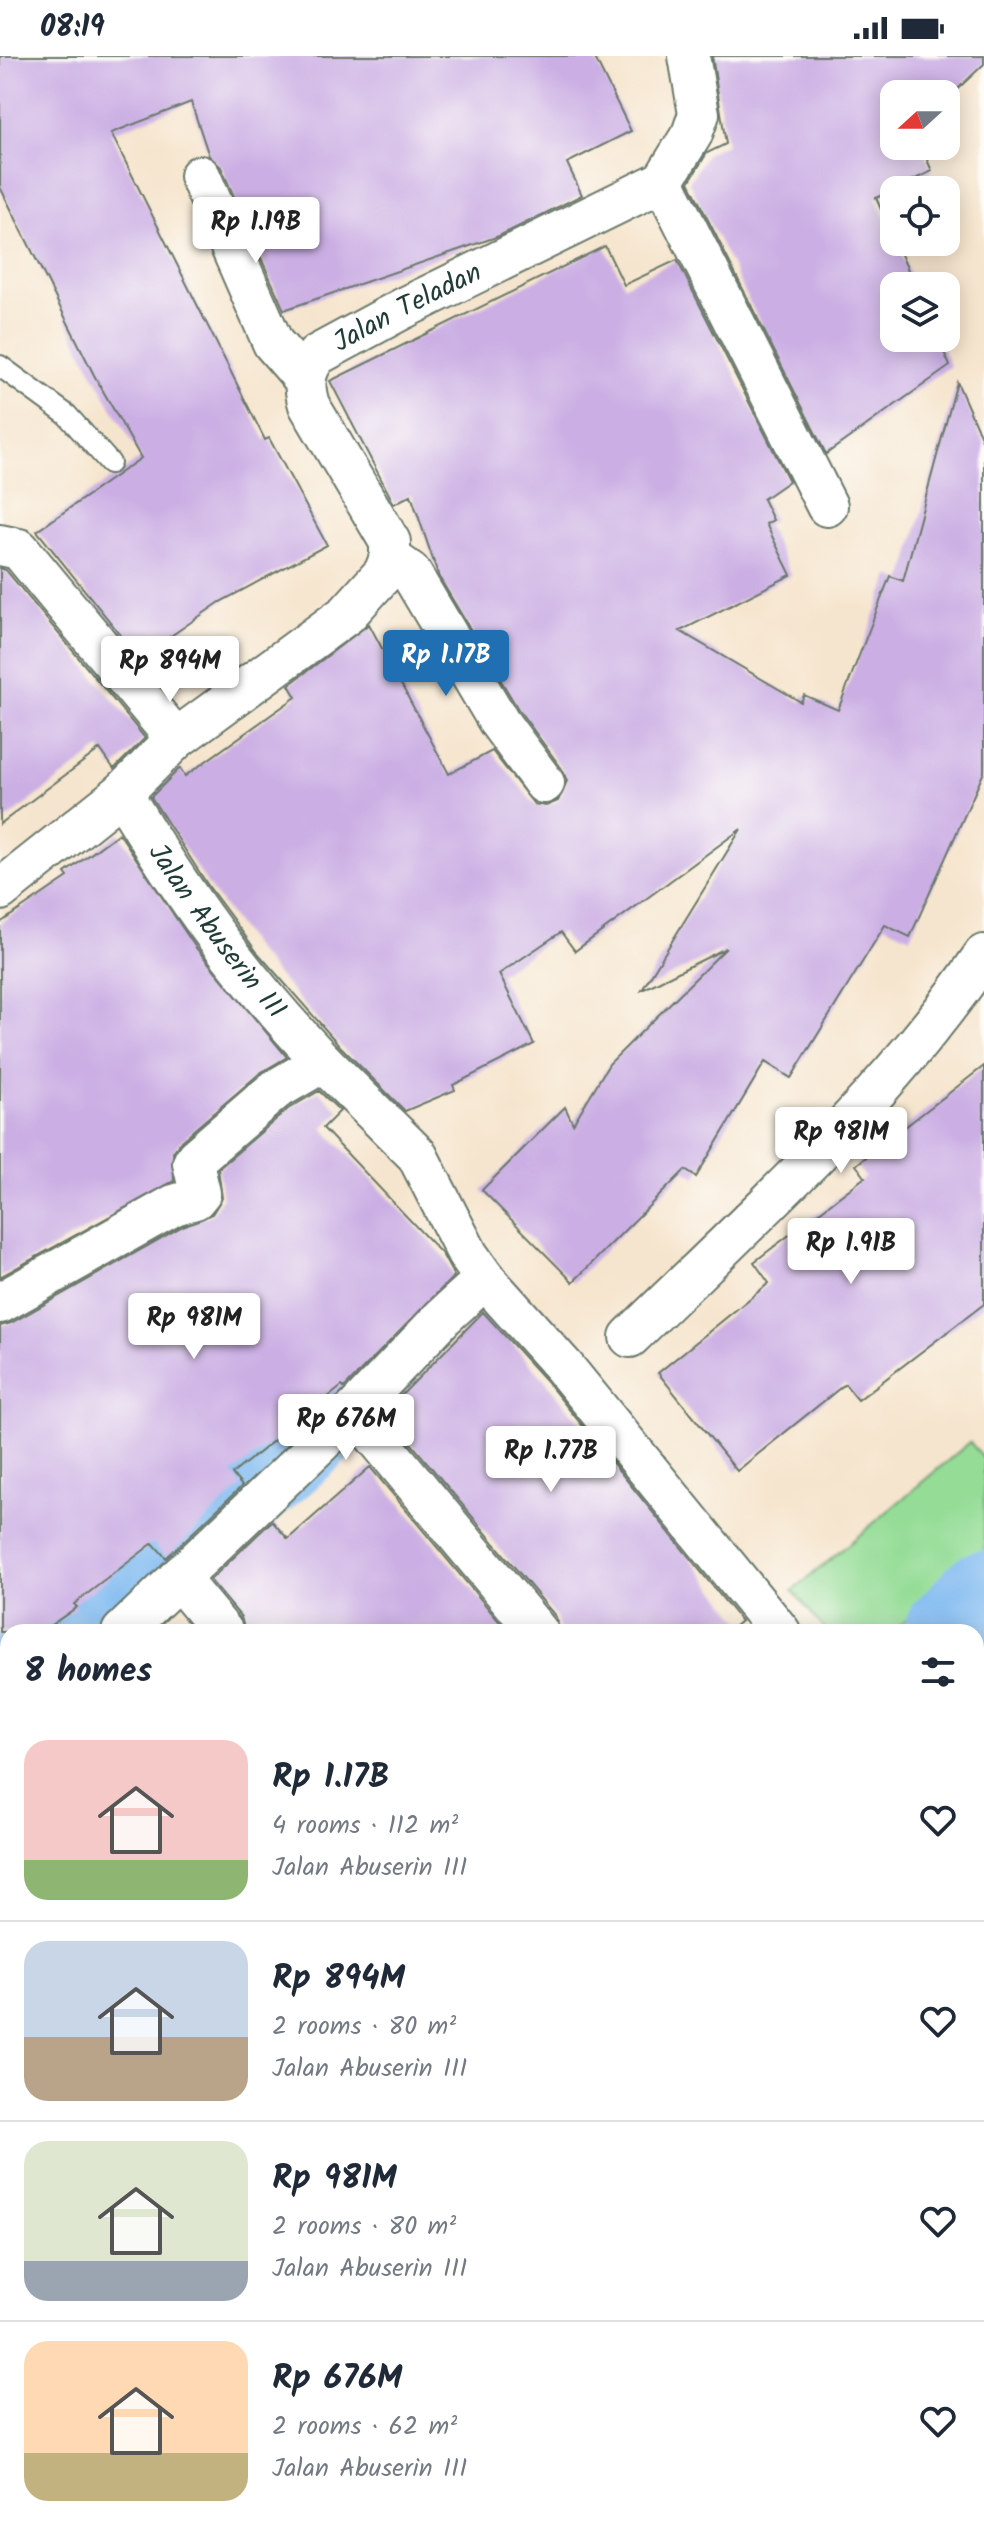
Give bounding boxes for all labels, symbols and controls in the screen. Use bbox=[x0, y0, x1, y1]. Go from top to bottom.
text: 08:19 bbox=[40, 4, 105, 52]
north arrow bbox=[880, 80, 960, 160]
map controls bbox=[880, 80, 960, 352]
button: locate bbox=[880, 176, 960, 256]
pin: Rp 1.19B bbox=[173, 197, 339, 265]
text: Rp 1.19B bbox=[211, 202, 301, 244]
street label: Jalan Teladan bbox=[325, 251, 490, 365]
button: layers bbox=[880, 272, 960, 352]
pin: Rp 1.17B bbox=[363, 630, 529, 698]
text: Rp 1.17B bbox=[401, 635, 491, 677]
pin: Rp 894M bbox=[96, 636, 244, 704]
text: Rp 894M bbox=[119, 641, 221, 683]
street label: Jalan Abuserin III bbox=[136, 835, 297, 1030]
pin: Rp 981M bbox=[767, 1107, 915, 1175]
text: Rp 981M bbox=[793, 1112, 889, 1154]
pin: Rp 1.91B bbox=[768, 1218, 934, 1286]
text: Rp 1.91B bbox=[806, 1223, 896, 1265]
pin: Rp 981M bbox=[120, 1293, 268, 1361]
text: Rp 981M bbox=[146, 1298, 242, 1340]
pin: Rp 676M bbox=[272, 1394, 420, 1462]
text: Rp 676M bbox=[296, 1399, 396, 1441]
pin: Rp 1.77B bbox=[468, 1426, 634, 1494]
text: Rp 1.77B bbox=[504, 1431, 598, 1473]
text: 8 homes bbox=[24, 1645, 152, 1699]
icon: filters bbox=[916, 1650, 960, 1694]
text: Rp 1.17B bbox=[272, 1751, 390, 1805]
icon: home bbox=[88, 1772, 184, 1868]
icon: heart bbox=[916, 1798, 960, 1842]
text: 4 rooms · 112 m² bbox=[272, 1805, 458, 1847]
text: Jalan Abuserin III bbox=[272, 1847, 467, 1889]
text: Rp 894M bbox=[272, 1952, 405, 2006]
icon: home bbox=[88, 1973, 184, 2069]
icon: heart bbox=[916, 1999, 960, 2043]
text: 2 rooms · 80 m² bbox=[272, 2006, 456, 2048]
text: Jalan Abuserin III bbox=[272, 2048, 467, 2090]
text: Rp 981M bbox=[272, 2152, 397, 2206]
icon: home bbox=[88, 2173, 184, 2269]
icon: heart bbox=[916, 2199, 960, 2243]
text: 2 rooms · 80 m² bbox=[272, 2206, 456, 2248]
text: Jalan Abuserin III bbox=[272, 2248, 467, 2290]
text: Rp 676M bbox=[272, 2352, 402, 2406]
icon: home bbox=[88, 2373, 184, 2469]
icon: heart bbox=[916, 2399, 960, 2443]
text: 2 rooms · 62 m² bbox=[272, 2406, 457, 2448]
text: Jalan Abuserin III bbox=[272, 2448, 467, 2490]

